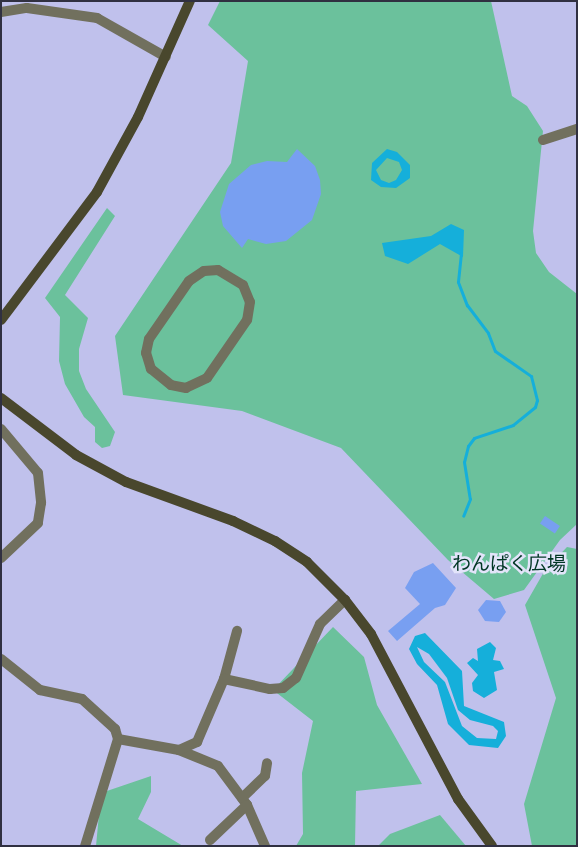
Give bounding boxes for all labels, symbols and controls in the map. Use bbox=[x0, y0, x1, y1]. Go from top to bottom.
park label: わんぱく広場 bbox=[452, 554, 566, 576]

